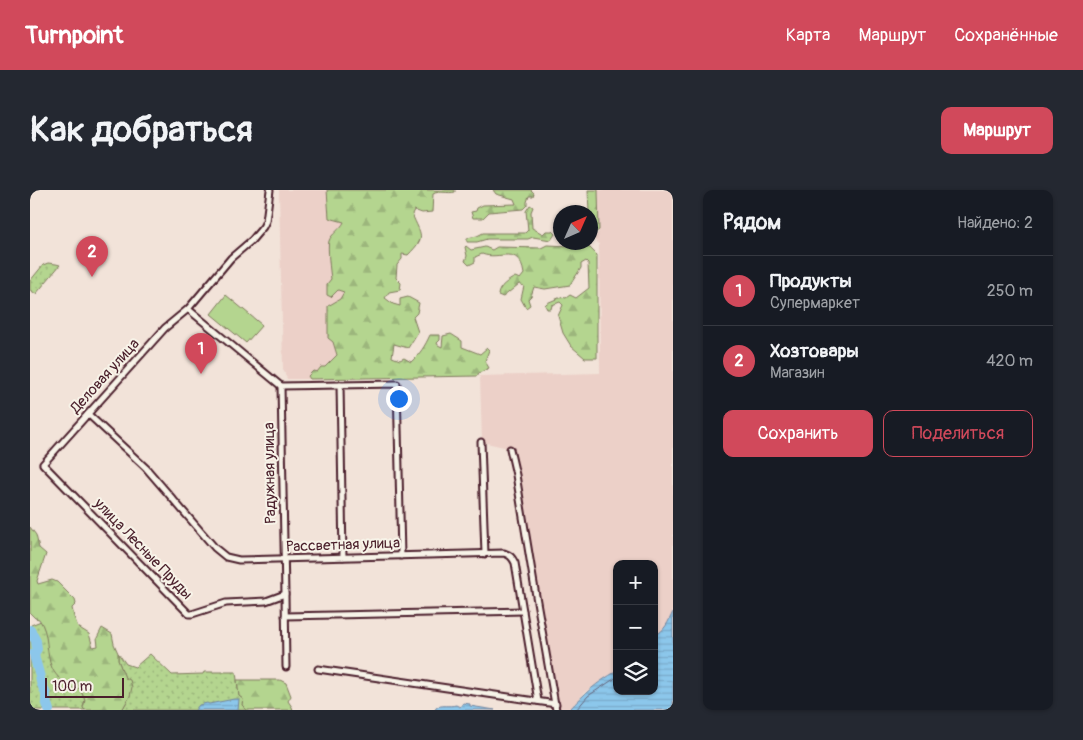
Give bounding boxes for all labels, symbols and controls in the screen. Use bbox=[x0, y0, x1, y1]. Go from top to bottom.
text: Turnpoint bbox=[25, 21, 123, 50]
text: Карта bbox=[786, 24, 830, 47]
text: Маршрут bbox=[858, 24, 926, 47]
text: Сохранённые bbox=[954, 24, 1058, 47]
button: Маршрут bbox=[941, 107, 1053, 154]
text: Как добраться bbox=[30, 108, 253, 152]
north arrow bbox=[553, 205, 598, 250]
text: Рядом bbox=[723, 209, 781, 236]
text: Найдено: 2 bbox=[957, 213, 1033, 233]
pin: 2 bbox=[76, 236, 108, 277]
text: Продукты bbox=[770, 269, 852, 293]
text: 1 bbox=[736, 281, 742, 301]
text: 250 m bbox=[987, 281, 1033, 301]
text: Супермаркет bbox=[770, 293, 860, 313]
pin: 1 bbox=[185, 333, 217, 374]
street label: Деловая улица bbox=[66, 335, 144, 418]
text: Хозтовары bbox=[770, 339, 859, 363]
text: 2 bbox=[735, 351, 743, 371]
text: 420 m bbox=[986, 351, 1033, 371]
text: Магазин bbox=[770, 363, 825, 383]
your location bbox=[386, 386, 412, 412]
button: Сохранить bbox=[723, 410, 873, 457]
button: Поделиться bbox=[883, 410, 1033, 457]
street label: Радужная улица bbox=[260, 422, 280, 524]
street label: улица Лесные Пруды bbox=[89, 494, 196, 604]
street label: Рассветная улица bbox=[286, 534, 400, 556]
map controls bbox=[613, 560, 658, 695]
button: + bbox=[613, 560, 658, 605]
button: − bbox=[613, 605, 658, 650]
button: layers bbox=[613, 650, 658, 695]
scale bar bbox=[45, 675, 124, 698]
text: 100 m bbox=[52, 678, 92, 695]

